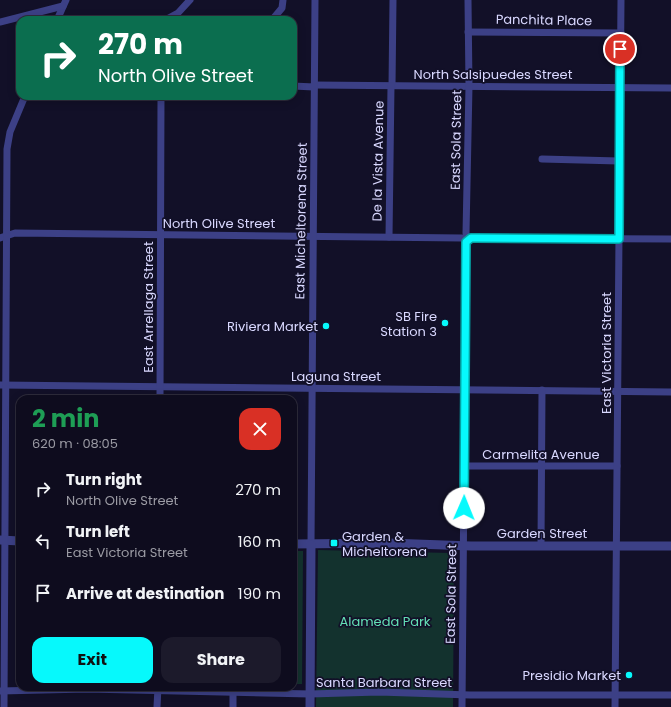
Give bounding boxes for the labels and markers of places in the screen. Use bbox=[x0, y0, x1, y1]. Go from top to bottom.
pin bbox=[603, 32, 637, 66]
place label: SB Fire Station 3 bbox=[380, 307, 437, 341]
place label: Riviera Market bbox=[227, 317, 318, 336]
marker: SB Fire Station 3 bbox=[440, 318, 450, 328]
marker: Riviera Market bbox=[321, 321, 331, 331]
place label: Garden & Micheltorena bbox=[342, 527, 427, 561]
marker: Garden & Micheltorena bbox=[329, 538, 339, 548]
place label: Presidio Market bbox=[522, 666, 621, 685]
marker: Presidio Market bbox=[624, 670, 634, 680]

